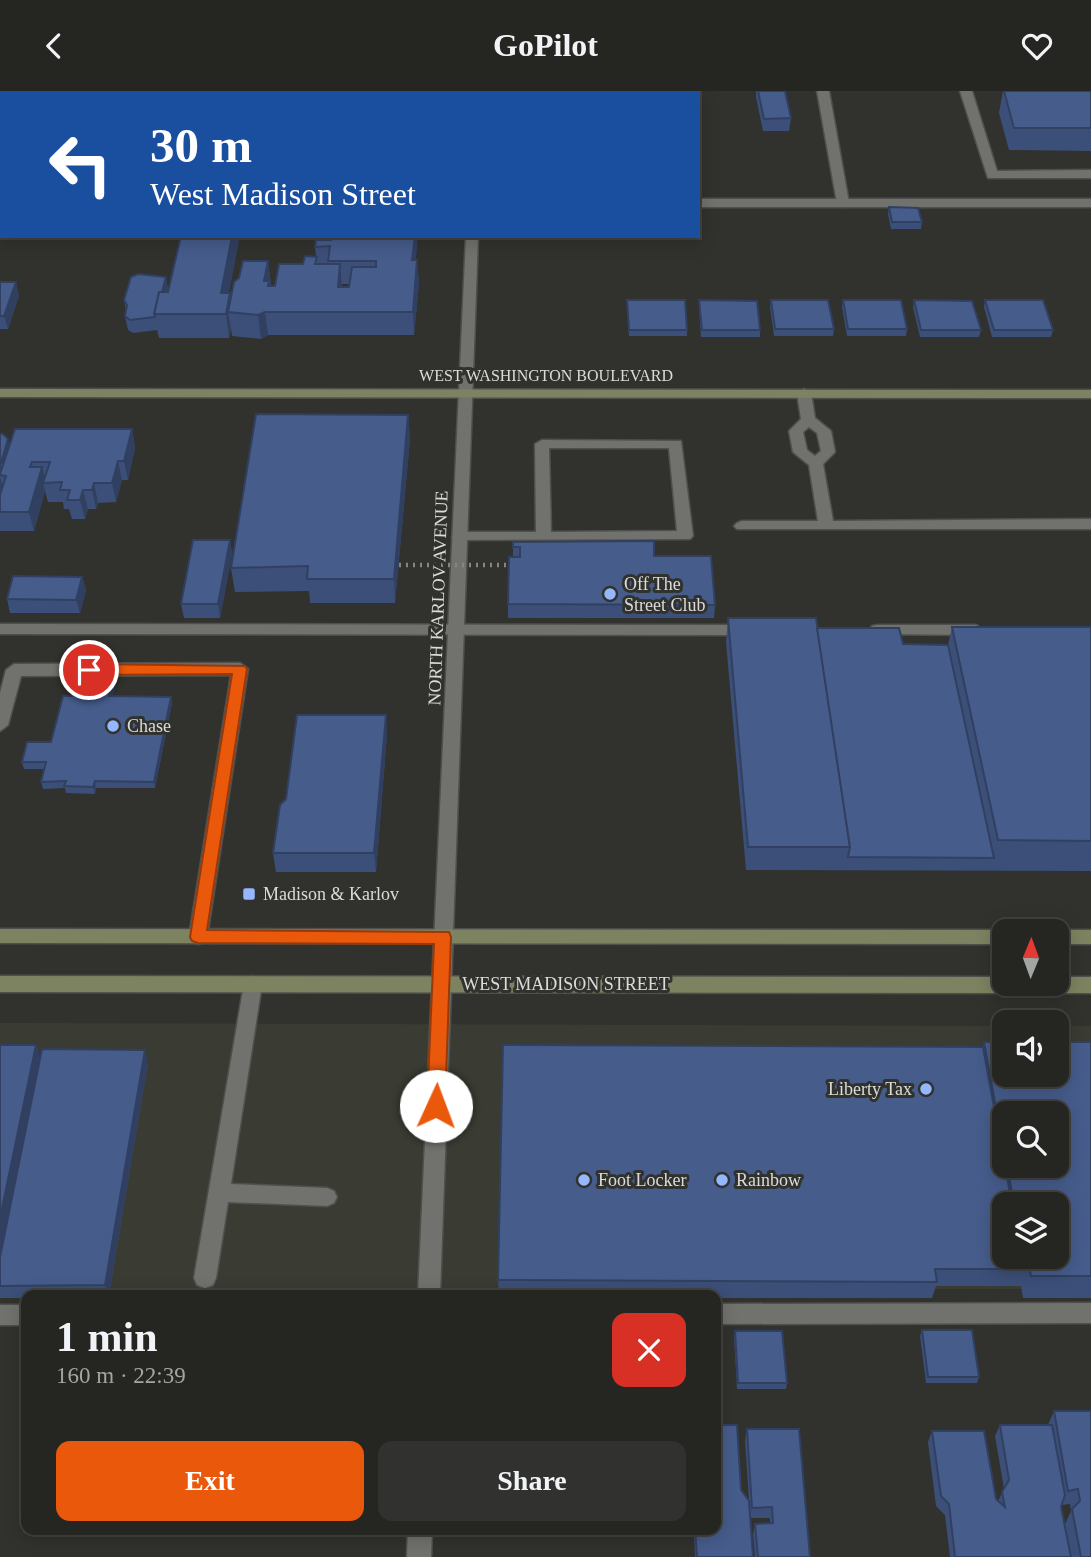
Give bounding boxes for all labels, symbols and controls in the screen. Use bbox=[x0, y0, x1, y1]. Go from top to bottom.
icon: back bbox=[35, 27, 73, 65]
text: GoPilot bbox=[493, 27, 598, 63]
icon: heart bbox=[1018, 27, 1056, 65]
text: 30 m bbox=[150, 118, 252, 173]
icon: left bbox=[35, 119, 126, 210]
text: West Madison Street bbox=[150, 176, 416, 212]
street label: WEST WASHINGTON BOULEVARD bbox=[419, 367, 673, 384]
street label: NORTH KARLOV AVENUE bbox=[424, 490, 452, 706]
place label: Off The Street Club bbox=[624, 574, 706, 615]
marker: Off The Street Club bbox=[602, 586, 618, 602]
pin bbox=[59, 640, 119, 700]
icon: arrive bbox=[70, 651, 108, 689]
place label: Chase bbox=[127, 716, 171, 736]
marker: Chase bbox=[105, 718, 121, 734]
place label: Madison & Karlov bbox=[263, 884, 399, 904]
marker: Madison & Karlov bbox=[241, 886, 257, 902]
north arrow bbox=[992, 919, 1069, 996]
map controls bbox=[992, 919, 1069, 1269]
street label: WEST MADISON STREET bbox=[462, 974, 670, 994]
button: sound bbox=[992, 1010, 1069, 1087]
position arrow bbox=[399, 1069, 473, 1143]
place label: Liberty Tax bbox=[828, 1079, 912, 1099]
marker: Liberty Tax bbox=[918, 1081, 934, 1097]
button: search bbox=[992, 1101, 1069, 1178]
place label: Foot Locker bbox=[598, 1170, 686, 1190]
place label: Rainbow bbox=[736, 1170, 801, 1190]
marker: Foot Locker bbox=[576, 1172, 592, 1188]
marker: Rainbow bbox=[714, 1172, 730, 1188]
button: layers bbox=[992, 1192, 1069, 1269]
button: close bbox=[612, 1313, 686, 1387]
text: 1 min bbox=[56, 1314, 158, 1360]
text: 160 m · 22:39 bbox=[56, 1363, 186, 1388]
button: Exit bbox=[56, 1441, 364, 1521]
button: Share bbox=[378, 1441, 686, 1521]

